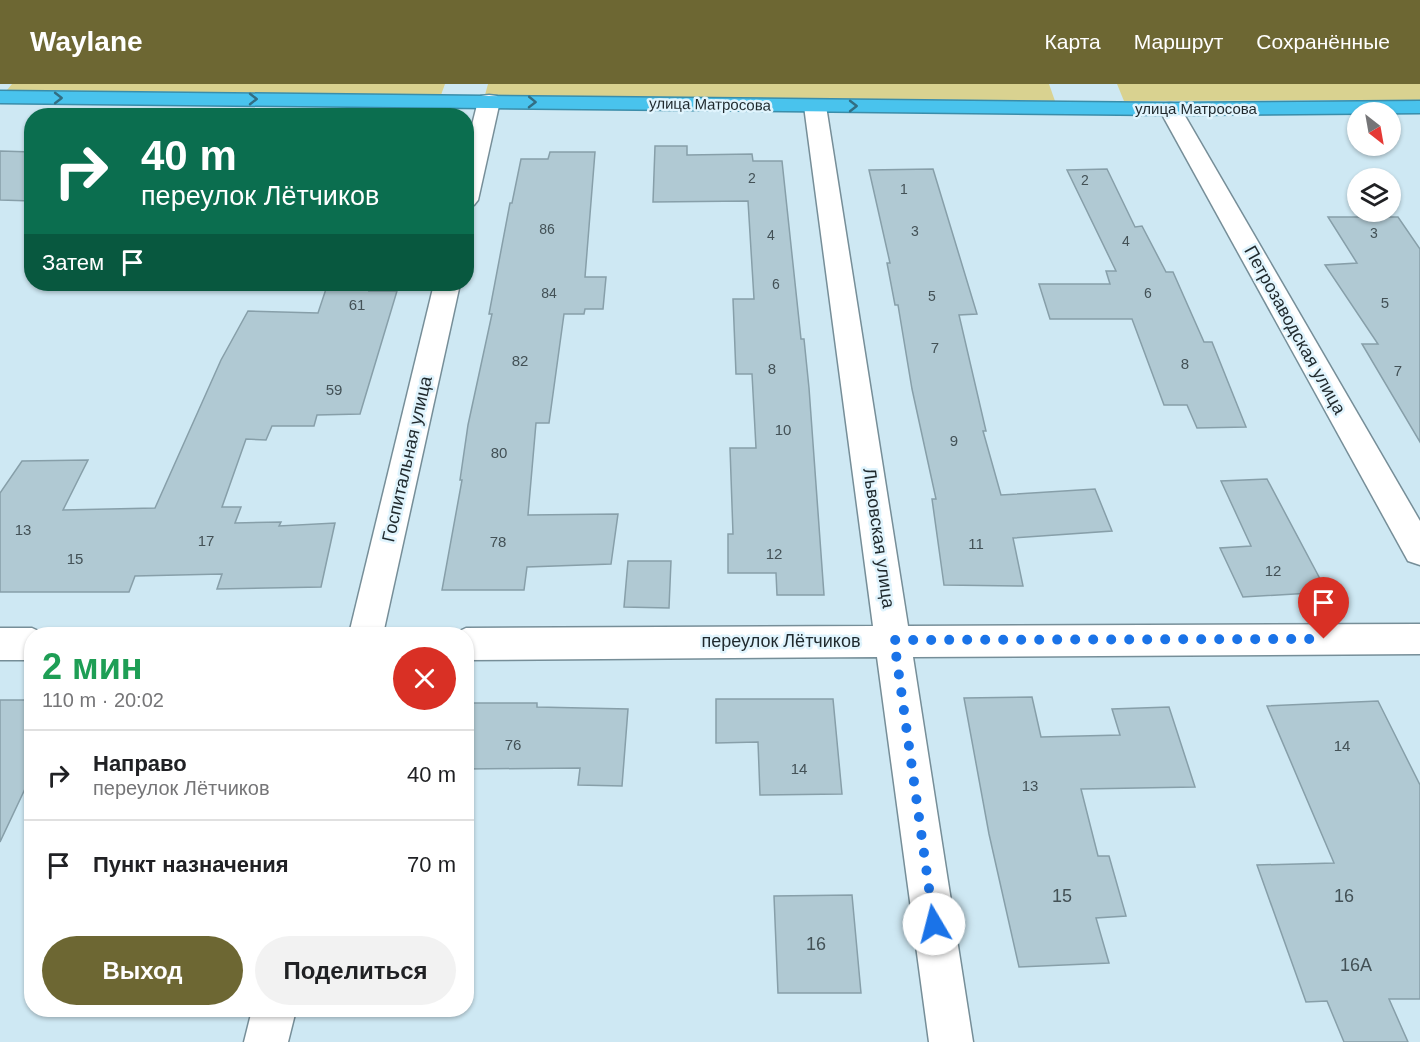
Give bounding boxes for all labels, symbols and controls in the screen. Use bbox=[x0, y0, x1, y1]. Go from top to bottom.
text: Waylane bbox=[30, 26, 143, 57]
text: Карта bbox=[1045, 30, 1101, 53]
text: Маршрут bbox=[1134, 30, 1223, 53]
text: Сохранённые bbox=[1256, 30, 1390, 53]
one-way arrow bbox=[54, 92, 63, 104]
one-way arrow bbox=[249, 93, 258, 105]
street label: улица Матросова bbox=[649, 94, 772, 114]
one-way arrow bbox=[528, 95, 537, 108]
one-way arrow bbox=[849, 100, 858, 112]
street label: улица Матросова bbox=[1135, 100, 1258, 117]
north arrow bbox=[1347, 102, 1401, 156]
map controls bbox=[1347, 102, 1401, 222]
icon: right bbox=[42, 132, 120, 210]
text: 40 m bbox=[141, 132, 237, 179]
button: layers bbox=[1347, 168, 1401, 222]
house number: 2 bbox=[748, 170, 756, 186]
house number: 2 bbox=[1081, 172, 1089, 188]
text: переулок Лётчиков bbox=[141, 181, 379, 211]
house number: 1 bbox=[900, 181, 908, 197]
house number: 86 bbox=[539, 221, 555, 237]
house number: 3 bbox=[911, 223, 919, 239]
house number: 3 bbox=[1370, 225, 1378, 241]
house number: 4 bbox=[767, 227, 775, 243]
house number: 4 bbox=[1122, 233, 1130, 249]
street label: Петрозаводская улица bbox=[1240, 242, 1350, 419]
icon: arrive bbox=[116, 246, 149, 279]
text: Затем bbox=[42, 250, 104, 275]
house number: 6 bbox=[772, 276, 780, 292]
house number: 84 bbox=[541, 285, 557, 301]
house number: 6 bbox=[1144, 285, 1152, 301]
house number: 5 bbox=[928, 288, 936, 304]
house number: 5 bbox=[1381, 294, 1389, 311]
house number: 61 bbox=[349, 296, 365, 313]
house number: 7 bbox=[931, 339, 939, 356]
house number: 82 bbox=[512, 352, 528, 369]
house number: 8 bbox=[1181, 355, 1189, 372]
house number: 8 bbox=[768, 360, 776, 377]
house number: 7 bbox=[1394, 362, 1402, 379]
street label: Госпитальная улица bbox=[378, 373, 436, 544]
house number: 59 bbox=[326, 381, 342, 398]
house number: 10 bbox=[775, 421, 791, 438]
house number: 9 bbox=[950, 432, 958, 449]
house number: 80 bbox=[491, 444, 507, 461]
street label: Львовская улица bbox=[859, 467, 899, 610]
house number: 13 bbox=[15, 521, 31, 538]
house number: 17 bbox=[198, 532, 214, 549]
house number: 78 bbox=[490, 533, 506, 550]
house number: 11 bbox=[968, 535, 984, 552]
house number: 12 bbox=[766, 545, 782, 562]
house number: 15 bbox=[67, 550, 83, 567]
house number: 12 bbox=[1265, 562, 1281, 579]
pin bbox=[1298, 577, 1349, 639]
icon: arrive bbox=[1307, 586, 1340, 619]
street label: переулок Лётчиков bbox=[702, 631, 860, 651]
text: 2 мин bbox=[42, 646, 143, 687]
button: close bbox=[393, 647, 456, 710]
text: 110 m · 20:02 bbox=[42, 689, 164, 711]
house number: 76 bbox=[505, 736, 521, 753]
house number: 14 bbox=[1334, 737, 1350, 754]
text: Направо bbox=[93, 751, 187, 776]
icon: right bbox=[42, 759, 75, 792]
house number: 14 bbox=[791, 760, 807, 777]
text: 40 m bbox=[407, 762, 456, 787]
text: переулок Лётчиков bbox=[93, 777, 270, 799]
house number: 13 bbox=[1022, 777, 1038, 794]
icon: arrive bbox=[42, 849, 75, 882]
text: Пункт назначения bbox=[93, 852, 289, 877]
text: 70 m bbox=[407, 852, 456, 877]
house number: 15 bbox=[1052, 886, 1072, 906]
house number: 16 bbox=[1334, 886, 1354, 906]
position arrow bbox=[902, 892, 966, 956]
house number: 16 bbox=[806, 934, 826, 954]
button: Выход bbox=[42, 936, 243, 1005]
button: Поделиться bbox=[255, 936, 456, 1005]
house number: 16А bbox=[1340, 955, 1372, 975]

